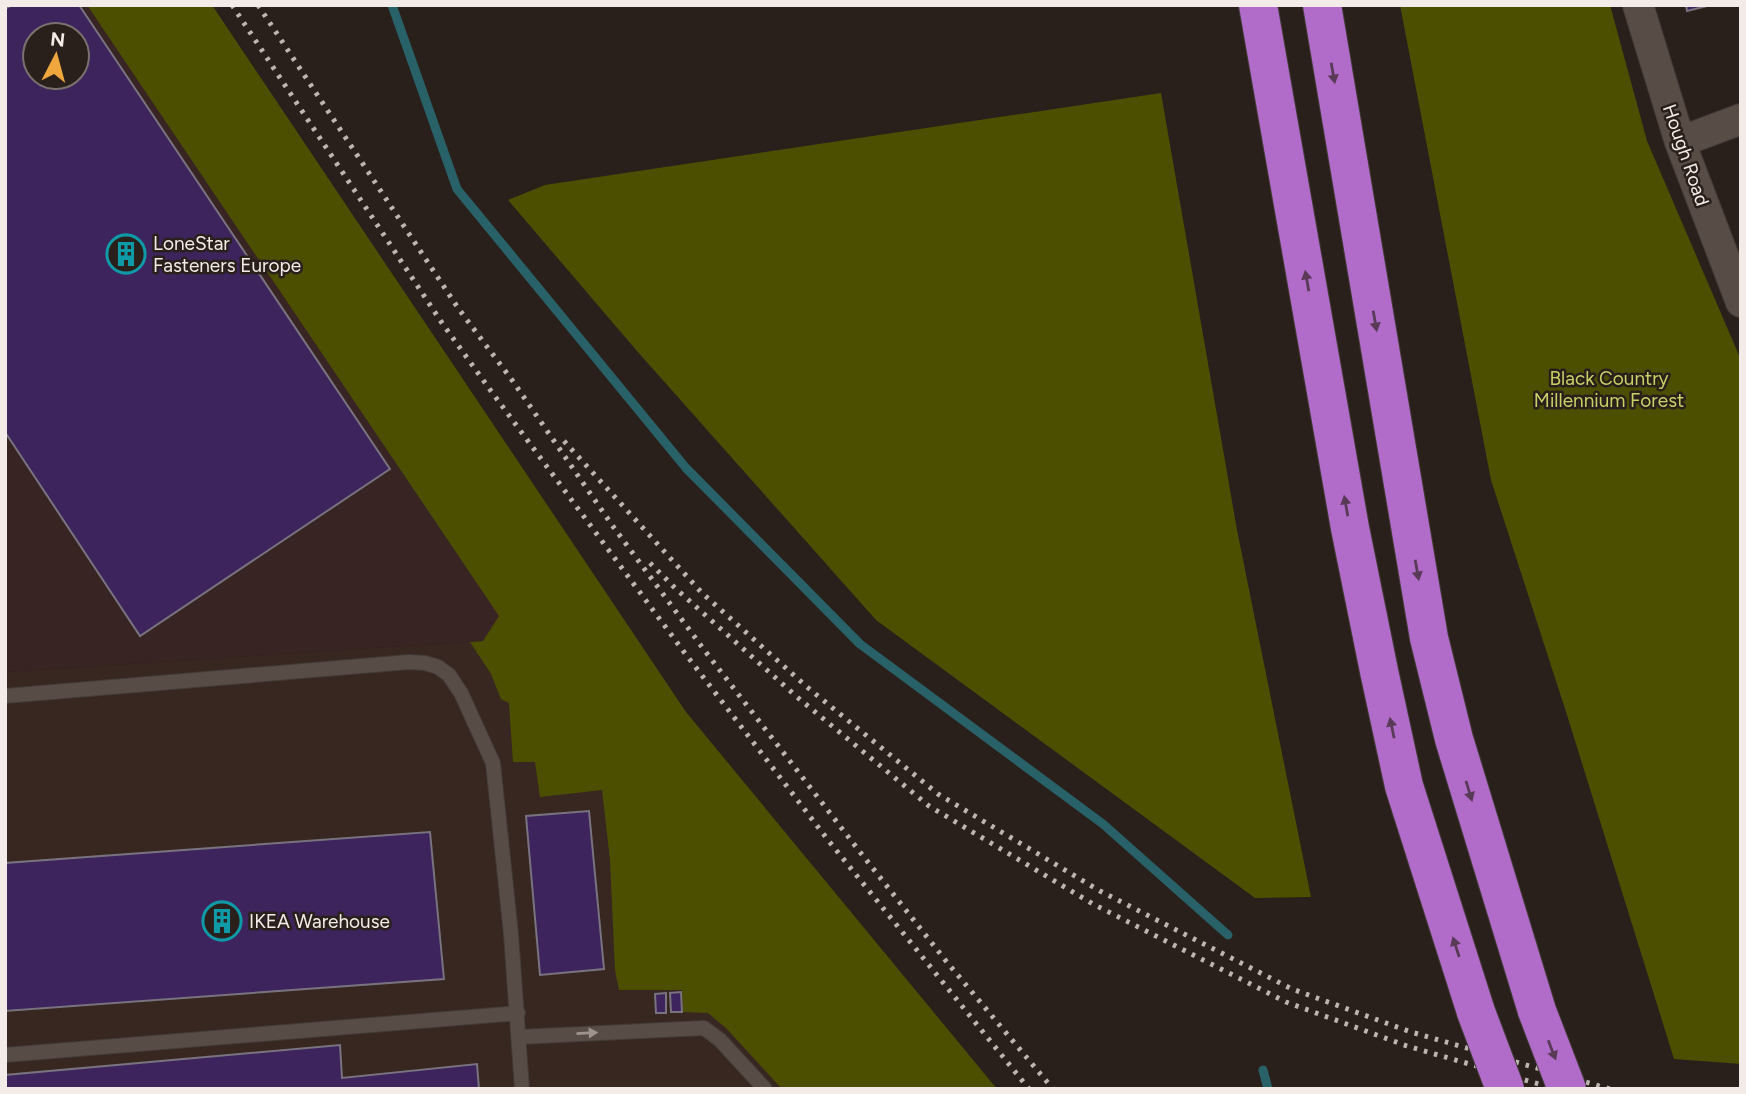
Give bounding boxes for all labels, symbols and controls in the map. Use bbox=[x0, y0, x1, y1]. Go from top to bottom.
north arrow bbox=[21, 21, 91, 91]
text: N bbox=[49, 27, 66, 52]
one-way arrow bbox=[1328, 62, 1339, 84]
street label: Hough Road bbox=[1658, 101, 1714, 209]
place label: LoneStar Fasteners Europe bbox=[153, 232, 301, 277]
building icon: LoneStar Fasteners Europe bbox=[105, 233, 147, 275]
one-way arrow bbox=[1301, 270, 1312, 292]
one-way arrow bbox=[1370, 310, 1381, 332]
park label: Black Country Millennium Forest bbox=[1534, 367, 1684, 412]
one-way arrow bbox=[1340, 494, 1351, 516]
one-way arrow bbox=[1412, 559, 1423, 581]
one-way arrow bbox=[1386, 717, 1397, 739]
one-way arrow bbox=[1465, 780, 1475, 801]
building icon: IKEA Warehouse bbox=[201, 900, 243, 942]
place label: IKEA Warehouse bbox=[249, 910, 390, 933]
one-way arrow bbox=[1450, 936, 1460, 957]
one-way arrow bbox=[577, 1027, 599, 1038]
one-way arrow bbox=[1546, 1040, 1557, 1061]

